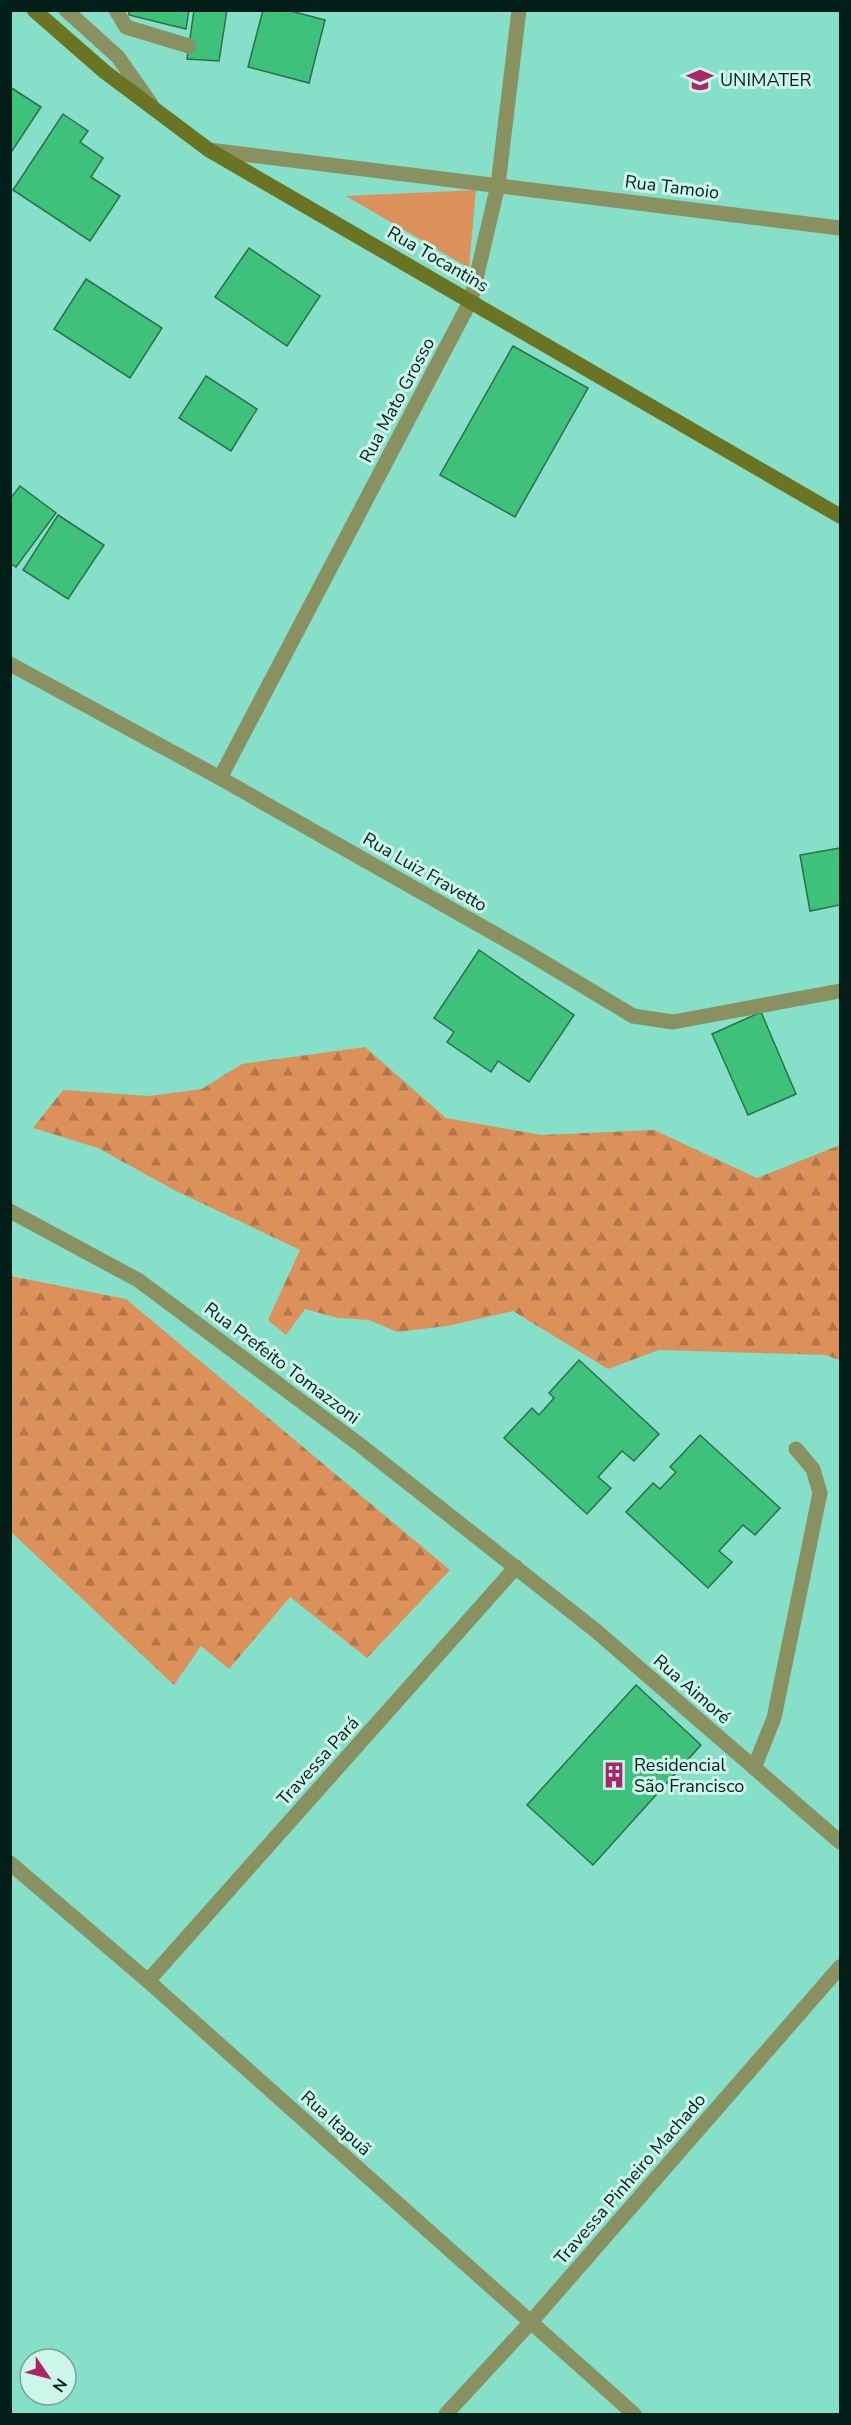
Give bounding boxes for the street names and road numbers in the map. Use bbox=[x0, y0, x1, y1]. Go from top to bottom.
street label: Rua Tamoio bbox=[623, 169, 721, 205]
street label: Rua Tocantins bbox=[383, 220, 493, 298]
street label: Rua Mato Grosso bbox=[354, 333, 440, 467]
street label: Rua Luiz Fravetto bbox=[359, 827, 491, 917]
street label: Rua Prefeito Tomazzoni bbox=[199, 1297, 365, 1429]
street label: Rua Aimoré bbox=[648, 1649, 736, 1729]
street label: Travessa Pará bbox=[272, 1711, 364, 1811]
street label: Rua Itapuã bbox=[296, 2085, 376, 2161]
street label: Travessa Pinheiro Machado bbox=[549, 2088, 711, 2270]

